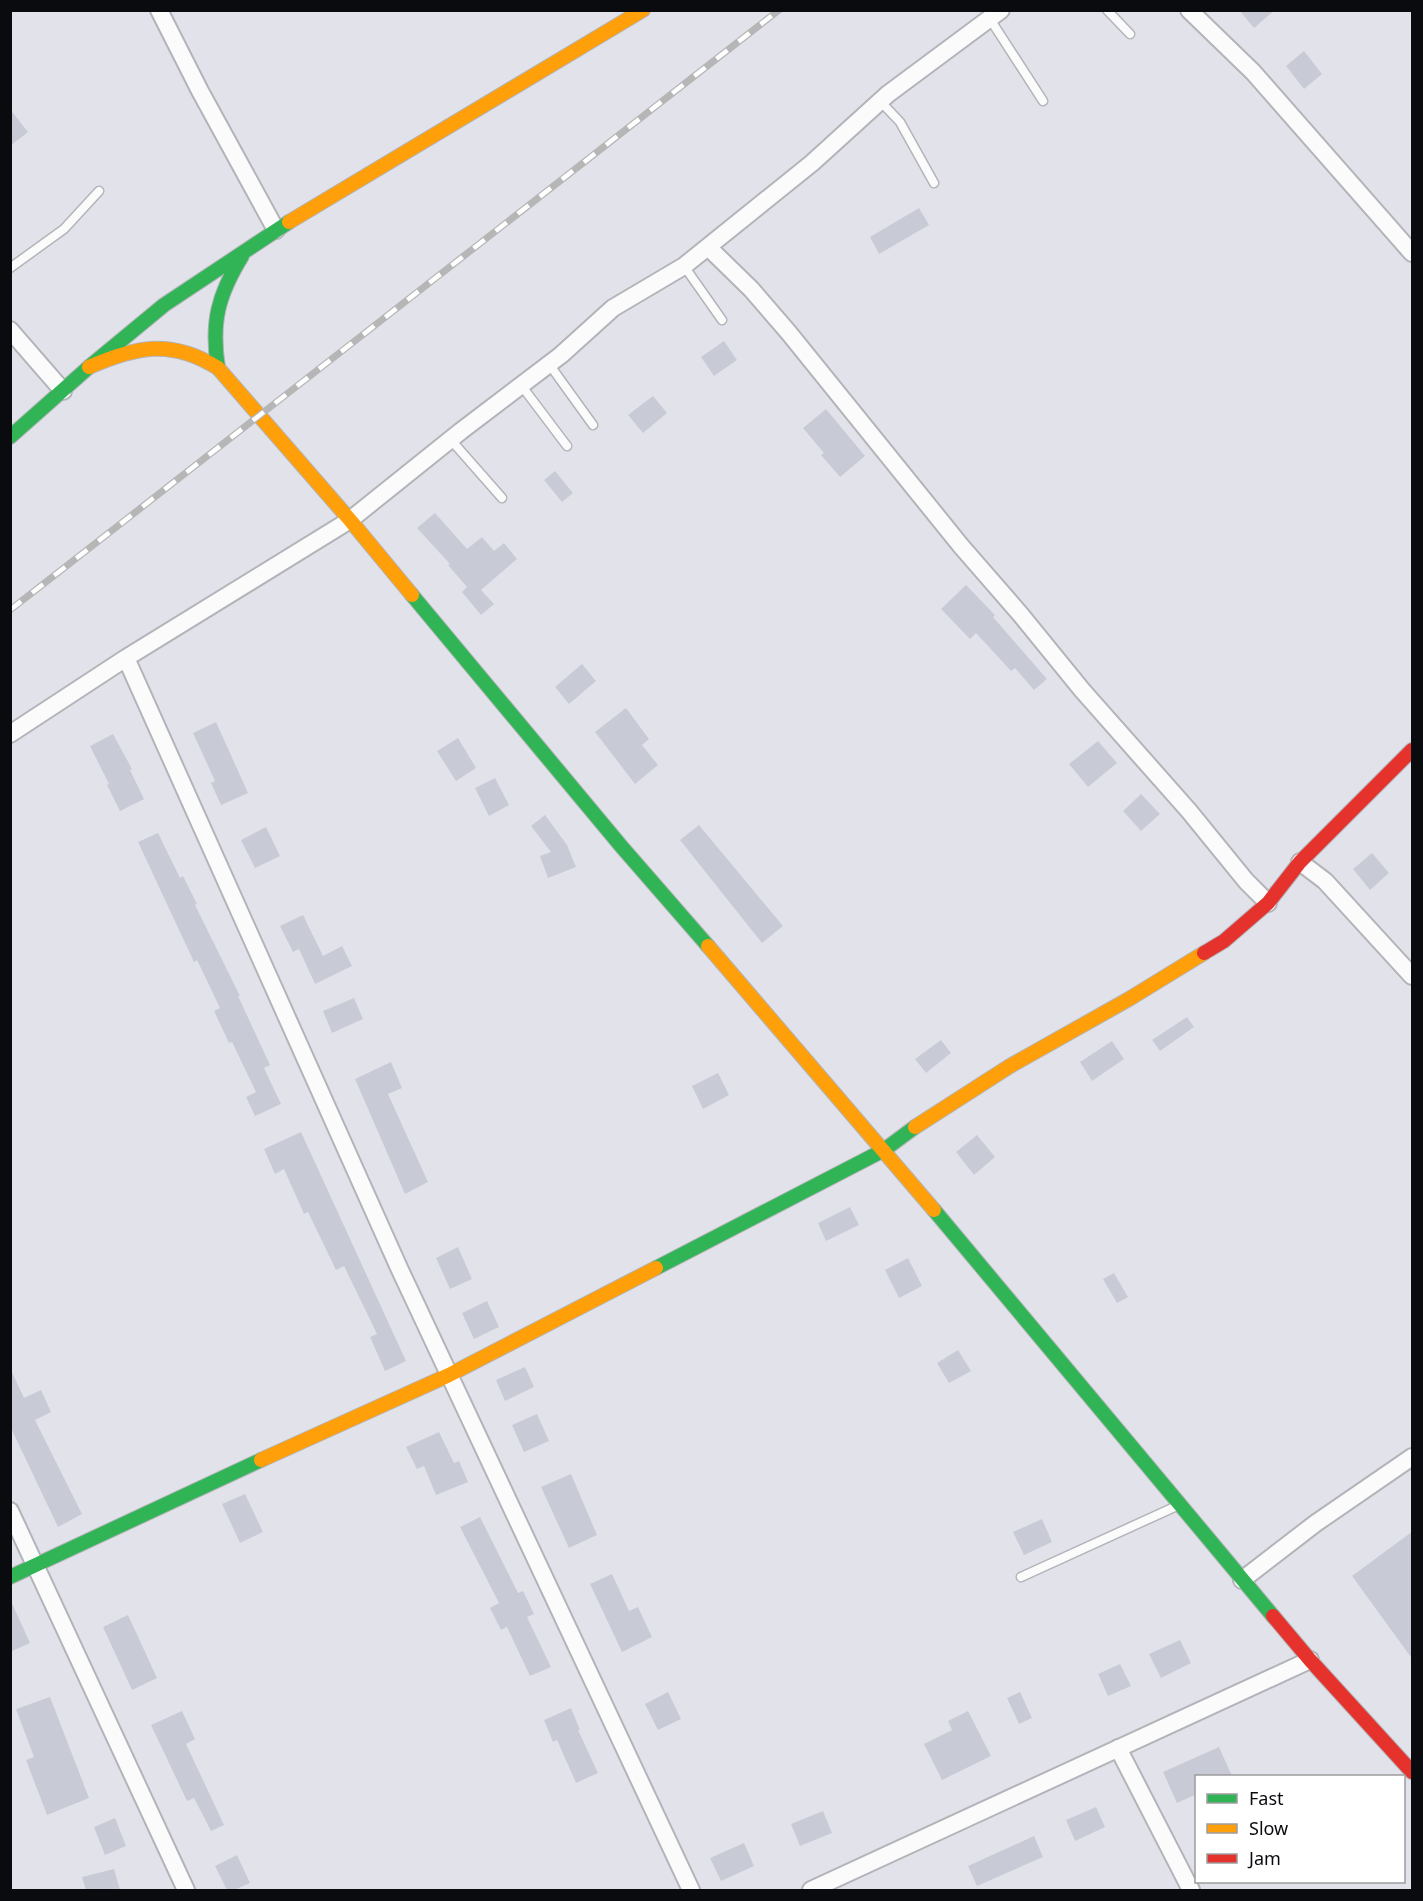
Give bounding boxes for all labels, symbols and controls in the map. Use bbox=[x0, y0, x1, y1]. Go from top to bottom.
legend bbox=[1195, 1775, 1405, 1883]
text: Fast bbox=[1249, 1786, 1284, 1810]
text: Slow bbox=[1249, 1816, 1288, 1840]
text: Jam bbox=[1247, 1846, 1281, 1870]

